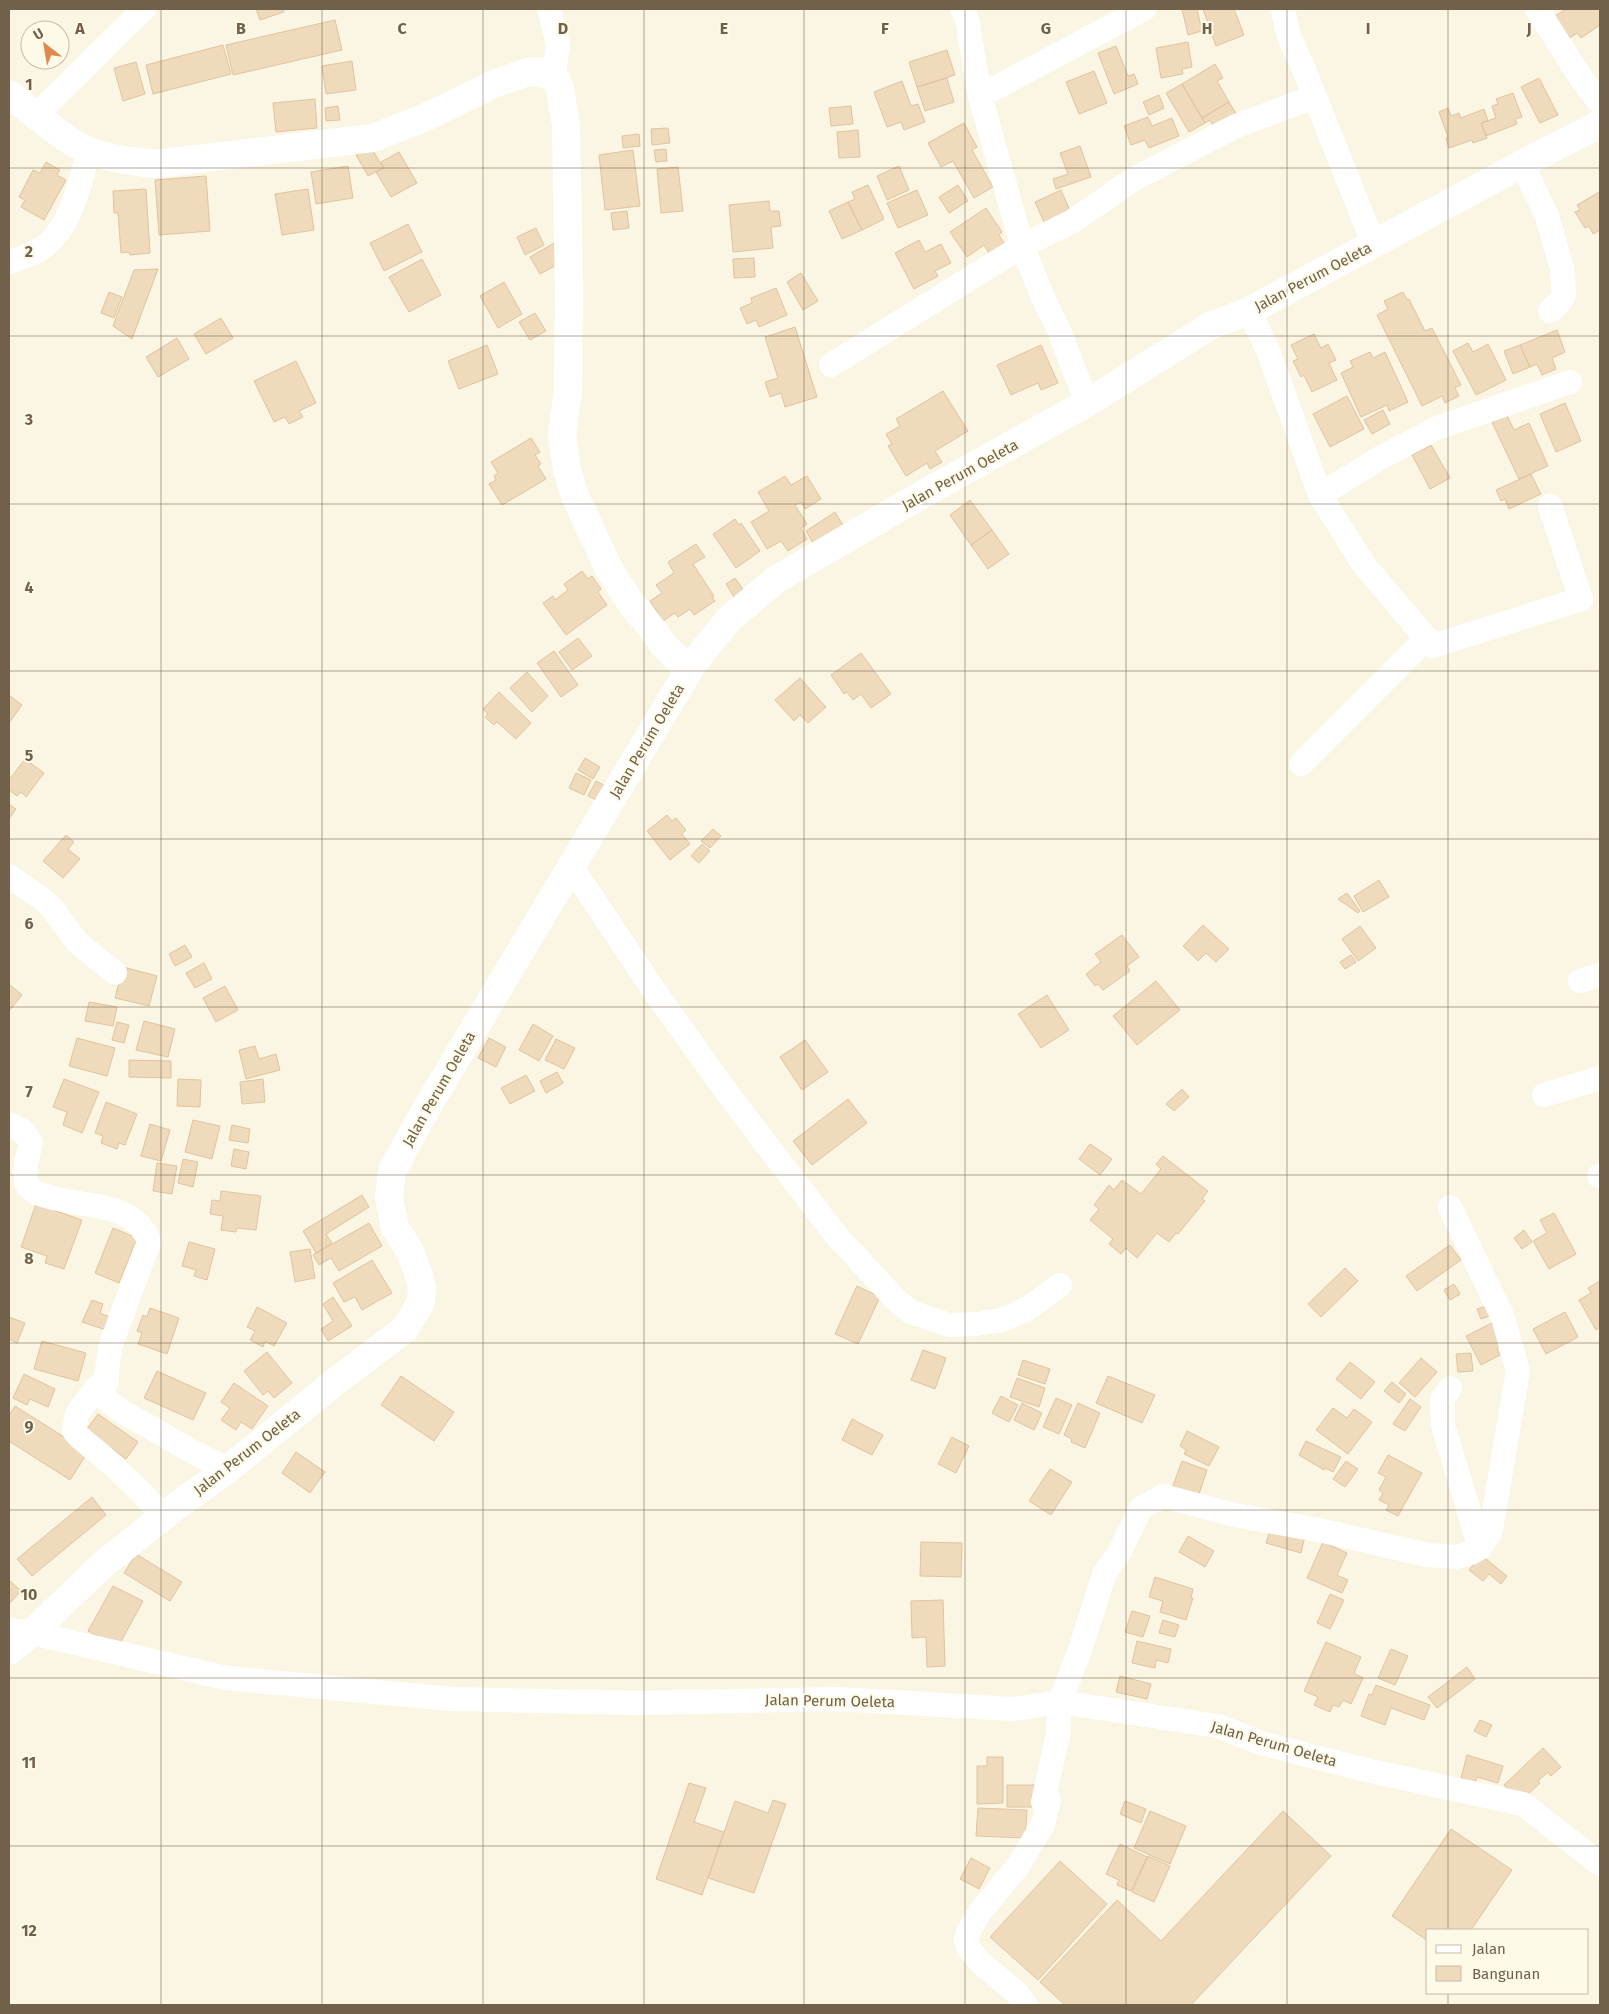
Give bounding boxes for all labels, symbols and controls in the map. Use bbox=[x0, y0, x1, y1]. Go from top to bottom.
text: A bbox=[74, 19, 85, 38]
text: B bbox=[236, 19, 246, 38]
text: C bbox=[397, 19, 407, 38]
text: D bbox=[558, 19, 568, 38]
text: E bbox=[720, 19, 728, 38]
text: F bbox=[881, 19, 889, 38]
text: G bbox=[1041, 19, 1051, 38]
text: H bbox=[1202, 19, 1212, 38]
text: I bbox=[1366, 19, 1370, 38]
text: J bbox=[1525, 19, 1532, 38]
north arrow bbox=[20, 20, 70, 70]
text: U bbox=[30, 25, 47, 44]
text: 1 bbox=[25, 75, 33, 94]
street label: Jalan Perum Oeleta bbox=[1251, 239, 1375, 315]
text: 2 bbox=[25, 242, 33, 261]
text: 3 bbox=[24, 410, 33, 429]
street label: Jalan Perum Oeleta bbox=[899, 436, 1021, 514]
text: 4 bbox=[24, 578, 34, 597]
street label: Jalan Perum Oeleta bbox=[606, 681, 688, 801]
text: 5 bbox=[25, 746, 34, 765]
text: 6 bbox=[24, 914, 34, 933]
street label: Jalan Perum Oeleta bbox=[399, 1028, 479, 1150]
text: 7 bbox=[25, 1082, 33, 1101]
text: 8 bbox=[24, 1249, 34, 1268]
street label: Jalan Perum Oeleta bbox=[190, 1405, 304, 1499]
text: 9 bbox=[25, 1417, 34, 1436]
text: 10 bbox=[21, 1585, 37, 1604]
street label: Jalan Perum Oeleta bbox=[765, 1691, 895, 1711]
street label: Jalan Perum Oeleta bbox=[1209, 1717, 1339, 1771]
text: 11 bbox=[22, 1753, 36, 1772]
text: 12 bbox=[21, 1921, 37, 1940]
legend bbox=[1426, 1929, 1589, 1994]
text: Jalan bbox=[1472, 1940, 1506, 1958]
text: Bangunan bbox=[1472, 1965, 1540, 1983]

